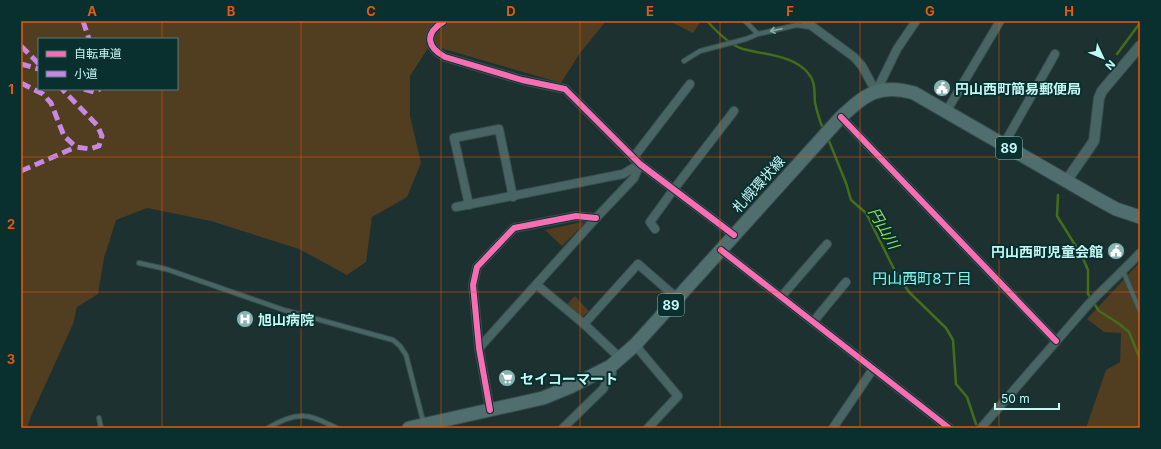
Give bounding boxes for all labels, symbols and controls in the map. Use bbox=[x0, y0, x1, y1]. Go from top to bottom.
text: A bbox=[87, 3, 97, 19]
text: B bbox=[227, 3, 236, 19]
text: C bbox=[366, 3, 376, 19]
text: D bbox=[506, 3, 516, 19]
text: E bbox=[646, 3, 654, 19]
text: F bbox=[786, 3, 794, 19]
text: G bbox=[925, 3, 935, 19]
text: H bbox=[1064, 3, 1074, 19]
one-way arrow bbox=[770, 26, 783, 34]
legend bbox=[38, 38, 178, 90]
north arrow bbox=[1083, 38, 1123, 78]
text: 自転車道 bbox=[74, 46, 122, 61]
text: N bbox=[1102, 57, 1118, 73]
text: 小道 bbox=[74, 66, 98, 81]
public building icon: 円山西町簡易郵便局 bbox=[932, 78, 952, 98]
place label: 円山西町簡易郵便局 bbox=[955, 80, 1081, 97]
text: 1 bbox=[8, 81, 14, 97]
road number: 89 bbox=[996, 137, 1022, 159]
street label: 札幌環状線 bbox=[728, 152, 788, 216]
water label: 円山川 bbox=[865, 204, 904, 254]
text: 2 bbox=[7, 216, 15, 232]
public building icon: 円山西町児童会館 bbox=[1106, 241, 1126, 261]
place label: 円山西町児童会館 bbox=[991, 243, 1103, 260]
district label: 円山西町8丁目 bbox=[872, 269, 972, 288]
road number: 89 bbox=[658, 294, 684, 316]
hospital icon: 旭山病院 bbox=[235, 309, 255, 329]
place label: 旭山病院 bbox=[258, 311, 314, 328]
text: 3 bbox=[7, 351, 15, 367]
supermarket icon: セイコーマート bbox=[497, 368, 517, 388]
place label: セイコーマート bbox=[520, 370, 618, 387]
scale bar bbox=[995, 385, 1059, 411]
text: 50 m bbox=[1001, 391, 1030, 406]

